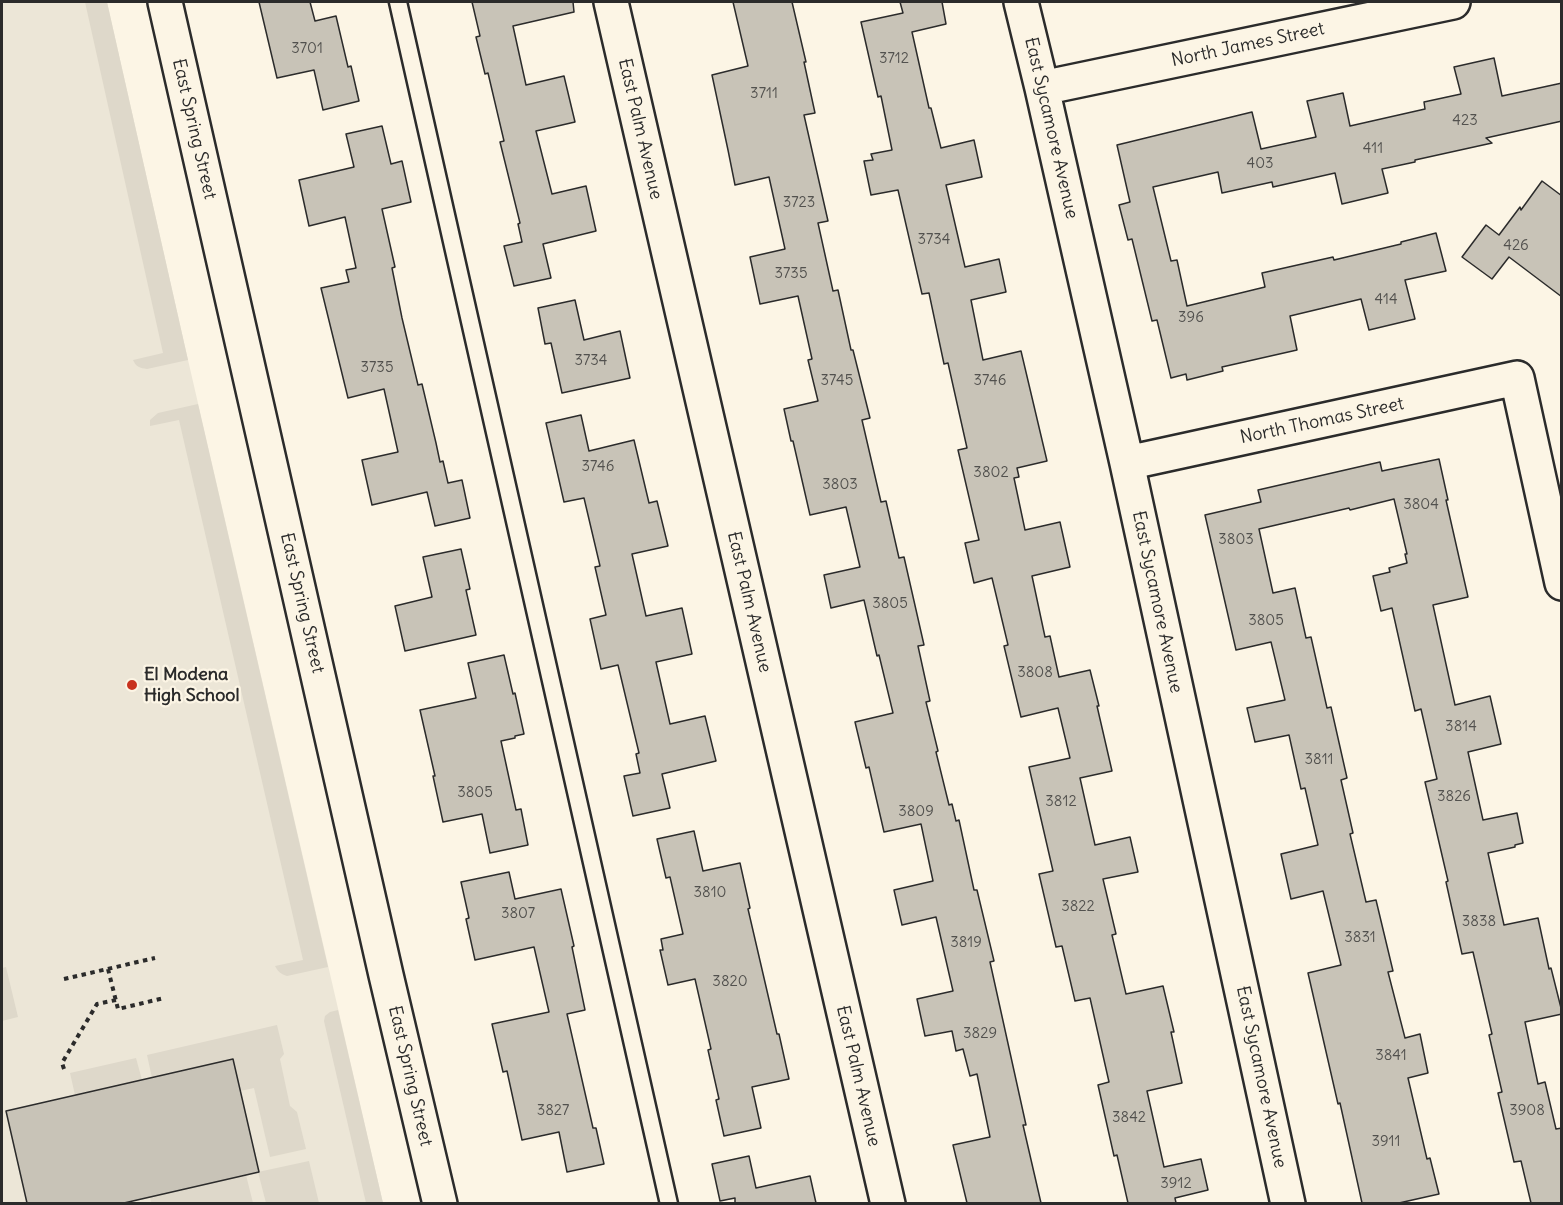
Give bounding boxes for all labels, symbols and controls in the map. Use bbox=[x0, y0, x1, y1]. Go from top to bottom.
street label: North James Street bbox=[1170, 18, 1326, 72]
street label: East Sycamore Avenue bbox=[1020, 35, 1082, 221]
house number: 3701 bbox=[291, 40, 323, 58]
house number: 3712 bbox=[879, 50, 909, 68]
street label: East Palm Avenue bbox=[613, 56, 667, 202]
street label: East Spring Street bbox=[167, 57, 221, 201]
house number: 3711 bbox=[750, 85, 778, 103]
house number: 423 bbox=[1452, 112, 1478, 130]
house number: 411 bbox=[1363, 140, 1383, 158]
house number: 403 bbox=[1246, 155, 1274, 173]
house number: 3723 bbox=[783, 194, 815, 212]
house number: 3734 bbox=[917, 231, 951, 249]
house number: 426 bbox=[1503, 237, 1529, 255]
house number: 3735 bbox=[774, 265, 808, 283]
house number: 414 bbox=[1374, 291, 1398, 309]
house number: 396 bbox=[1178, 309, 1204, 327]
house number: 3734 bbox=[574, 352, 608, 370]
house number: 3735 bbox=[360, 359, 394, 377]
house number: 3745 bbox=[821, 372, 853, 390]
house number: 3746 bbox=[974, 372, 1006, 390]
street label: North Thomas Street bbox=[1238, 393, 1406, 449]
house number: 3746 bbox=[582, 458, 614, 476]
house number: 3802 bbox=[973, 464, 1009, 482]
house number: 3803 bbox=[822, 476, 858, 494]
house number: 3804 bbox=[1403, 496, 1439, 514]
street label: East Sycamore Avenue bbox=[1127, 509, 1187, 695]
street label: East Palm Avenue bbox=[722, 529, 776, 675]
street label: East Spring Street bbox=[275, 531, 329, 675]
house number: 3803 bbox=[1218, 531, 1254, 549]
house number: 3805 bbox=[872, 595, 908, 613]
house number: 3805 bbox=[1248, 612, 1284, 630]
place label: El Modena High School bbox=[144, 664, 239, 706]
house number: 3808 bbox=[1017, 664, 1053, 682]
marker: El Modena High School bbox=[125, 678, 139, 692]
house number: 3814 bbox=[1445, 718, 1477, 736]
house number: 3811 bbox=[1304, 751, 1334, 769]
house number: 3805 bbox=[457, 784, 493, 802]
house number: 3826 bbox=[1437, 788, 1471, 806]
house number: 3812 bbox=[1045, 793, 1077, 811]
house number: 3809 bbox=[898, 803, 934, 821]
house number: 3810 bbox=[694, 884, 726, 902]
house number: 3822 bbox=[1061, 898, 1095, 916]
house number: 3807 bbox=[501, 905, 535, 923]
house number: 3838 bbox=[1462, 913, 1496, 931]
house number: 3831 bbox=[1344, 929, 1376, 947]
house number: 3819 bbox=[950, 934, 982, 952]
house number: 3820 bbox=[712, 973, 748, 991]
street label: East Sycamore Avenue bbox=[1231, 984, 1291, 1170]
street label: East Palm Avenue bbox=[831, 1003, 885, 1149]
street label: East Spring Street bbox=[383, 1004, 437, 1148]
house number: 3829 bbox=[963, 1025, 997, 1043]
house number: 3841 bbox=[1375, 1047, 1407, 1065]
house number: 3827 bbox=[537, 1102, 569, 1120]
house number: 3908 bbox=[1509, 1102, 1545, 1120]
house number: 3842 bbox=[1112, 1109, 1146, 1127]
house number: 3911 bbox=[1371, 1133, 1401, 1151]
house number: 3912 bbox=[1160, 1175, 1192, 1193]

